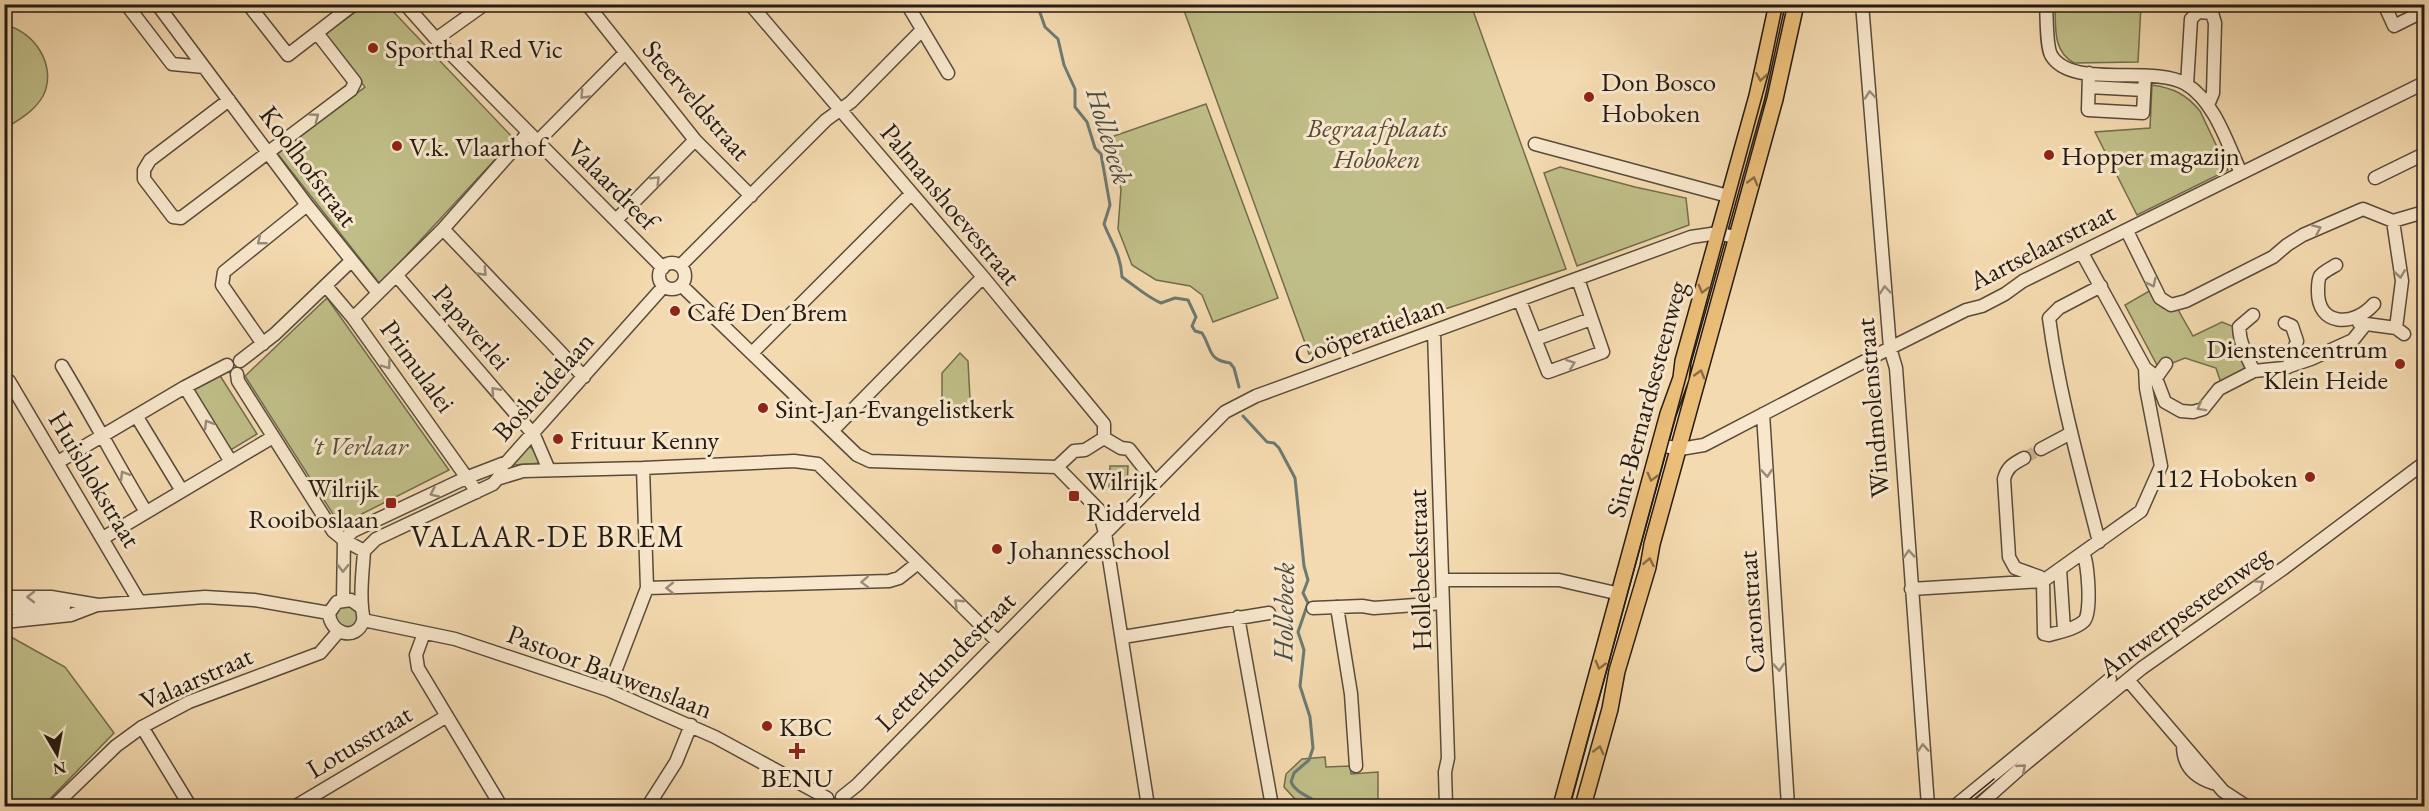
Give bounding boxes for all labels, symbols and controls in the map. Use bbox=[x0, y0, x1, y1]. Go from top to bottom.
place label: Sporthal Red Vic bbox=[385, 31, 563, 66]
street label: Steerveldstraat bbox=[635, 32, 759, 168]
marker: Sporthal Red Vic bbox=[366, 41, 380, 55]
place label: Don Bosco Hoboken bbox=[1601, 64, 1716, 130]
one-way arrow bbox=[1755, 72, 1767, 81]
water label: Hollebeek bbox=[1078, 82, 1142, 189]
one-way arrow bbox=[580, 87, 591, 98]
marker: Don Bosco Hoboken bbox=[1582, 90, 1596, 104]
one-way arrow bbox=[1863, 91, 1876, 100]
street label: Koolhofstraat bbox=[252, 98, 366, 234]
park label: Begraafplaats Hoboken bbox=[1305, 110, 1448, 176]
one-way arrow bbox=[309, 113, 320, 124]
street label: Palmanshoevestraat bbox=[873, 116, 1029, 293]
place label: V.k. Vlaarhof bbox=[409, 129, 549, 164]
street label: Valaardreef bbox=[560, 131, 669, 240]
place label: Hopper magazijn bbox=[2061, 138, 2240, 173]
marker: V.k. Vlaarhof bbox=[390, 139, 404, 153]
marker: Hopper magazijn bbox=[2042, 148, 2056, 162]
one-way arrow bbox=[1746, 176, 1758, 187]
one-way arrow bbox=[649, 177, 660, 187]
street label: Aartselaarstraat bbox=[1962, 194, 2121, 298]
one-way arrow bbox=[2310, 225, 2321, 237]
one-way arrow bbox=[256, 233, 267, 244]
one-way arrow bbox=[476, 265, 487, 275]
one-way arrow bbox=[2394, 270, 2406, 279]
street label: Papaverlei bbox=[425, 277, 519, 377]
street label: Sint-Bernardsesteenweg bbox=[1598, 277, 1694, 521]
one-way arrow bbox=[2145, 277, 2157, 288]
one-way arrow bbox=[1698, 283, 1710, 294]
one-way arrow bbox=[1879, 285, 1892, 294]
street label: Coöperatielaan bbox=[1289, 287, 1449, 373]
place label: Café Den Brem bbox=[687, 294, 848, 329]
marker: Café Den Brem bbox=[668, 304, 682, 318]
street label: Primulalei bbox=[372, 313, 464, 420]
street label: Windmolenstraat bbox=[1847, 316, 1897, 499]
street label: Bosheidelaan bbox=[485, 324, 601, 448]
place label: Dienstencentrum Klein Heide bbox=[2206, 331, 2388, 397]
marker: Dienstencentrum Klein Heide bbox=[2393, 357, 2407, 371]
one-way arrow bbox=[1565, 358, 1576, 371]
one-way arrow bbox=[380, 359, 391, 370]
one-way arrow bbox=[1693, 369, 1706, 379]
one-way arrow bbox=[492, 387, 503, 398]
place label: Sint-Jan-Evangelistkerk bbox=[775, 391, 1015, 426]
one-way arrow bbox=[2197, 400, 2207, 411]
marker: Sint-Jan-Evangelistkerk bbox=[756, 401, 770, 415]
street label: Huisblokstraat bbox=[41, 404, 150, 554]
one-way arrow bbox=[204, 420, 216, 430]
place label: Frituur Kenny bbox=[570, 422, 719, 457]
park label: 't Verlaar bbox=[310, 428, 410, 463]
marker: Frituur Kenny bbox=[551, 432, 565, 446]
place label: 112 Hoboken bbox=[2154, 460, 2298, 495]
place label: Wilrijk Ridderveld bbox=[1086, 463, 1201, 529]
one-way arrow bbox=[1760, 468, 1773, 477]
place label: Wilrijk Rooiboslaan bbox=[248, 470, 379, 536]
marker: 112 Hoboken bbox=[2303, 470, 2317, 484]
one-way arrow bbox=[119, 471, 131, 481]
one-way arrow bbox=[1646, 472, 1659, 482]
one-way arrow bbox=[429, 485, 440, 497]
street label: Hollebeekstraat bbox=[1399, 488, 1439, 652]
marker: Wilrijk Ridderveld bbox=[1067, 489, 1081, 503]
marker: Wilrijk Rooiboslaan bbox=[384, 496, 398, 510]
district label: VALAAR-DE BREM bbox=[410, 517, 686, 556]
place label: Johannesschool bbox=[1007, 532, 1170, 567]
street label: Antwerpsesteenweg bbox=[2090, 537, 2277, 686]
marker: Johannesschool bbox=[990, 542, 1004, 556]
street label: Caronstraat bbox=[1729, 549, 1773, 674]
one-way arrow bbox=[1902, 549, 1915, 558]
one-way arrow bbox=[1642, 557, 1655, 567]
water label: Hollebeek bbox=[1264, 562, 1302, 663]
one-way arrow bbox=[337, 563, 349, 572]
one-way arrow bbox=[860, 575, 869, 588]
one-way arrow bbox=[2254, 580, 2265, 591]
one-way arrow bbox=[665, 581, 674, 594]
street label: Letterkundestraat bbox=[867, 583, 1023, 739]
one-way arrow bbox=[26, 591, 35, 603]
one-way arrow bbox=[954, 599, 965, 610]
street label: Pastoor Bauwenslaan bbox=[502, 616, 718, 726]
street label: Valaarstraat bbox=[134, 638, 258, 718]
one-way arrow bbox=[1595, 659, 1607, 670]
one-way arrow bbox=[1772, 663, 1785, 672]
street label: Lotusstraat bbox=[300, 696, 419, 786]
place label: KBC bbox=[779, 709, 832, 744]
marker: KBC bbox=[760, 719, 774, 733]
north arrow bbox=[27, 724, 87, 784]
marker: BENU bbox=[790, 744, 804, 758]
one-way arrow bbox=[1917, 744, 1930, 753]
one-way arrow bbox=[1591, 745, 1604, 755]
text: N bbox=[51, 757, 68, 780]
place label: BENU bbox=[761, 760, 833, 795]
one-way arrow bbox=[2015, 764, 2025, 775]

